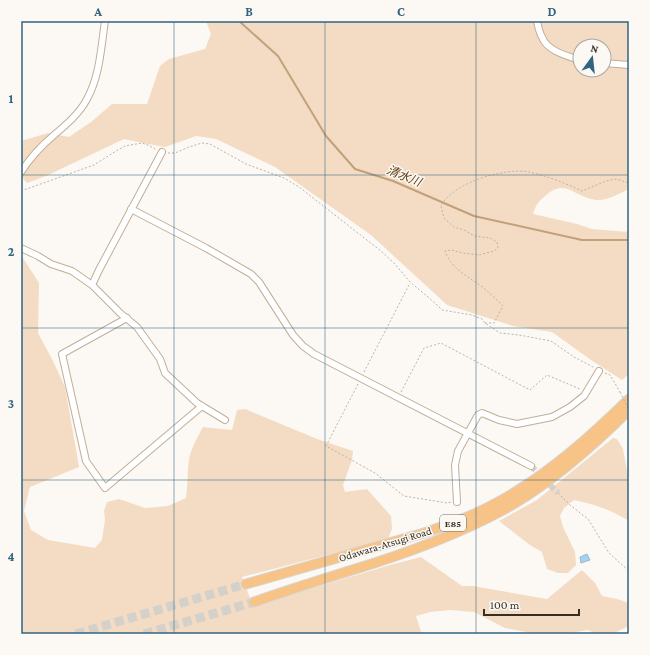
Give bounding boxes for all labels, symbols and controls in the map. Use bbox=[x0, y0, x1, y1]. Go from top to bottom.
text: A bbox=[93, 4, 102, 19]
text: B bbox=[245, 4, 253, 19]
text: C bbox=[397, 4, 405, 19]
text: D bbox=[548, 4, 557, 19]
north arrow bbox=[572, 38, 612, 78]
text: N bbox=[589, 42, 600, 55]
text: 1 bbox=[9, 91, 14, 106]
water label: 清水川 bbox=[385, 163, 425, 190]
text: 2 bbox=[8, 244, 15, 259]
text: 3 bbox=[8, 396, 14, 411]
road number: E85 bbox=[440, 515, 466, 531]
street label: Odawara-Atsugi Road bbox=[337, 524, 433, 565]
text: 4 bbox=[7, 549, 15, 564]
scale bar bbox=[484, 591, 579, 617]
text: 100 m bbox=[490, 598, 520, 612]

